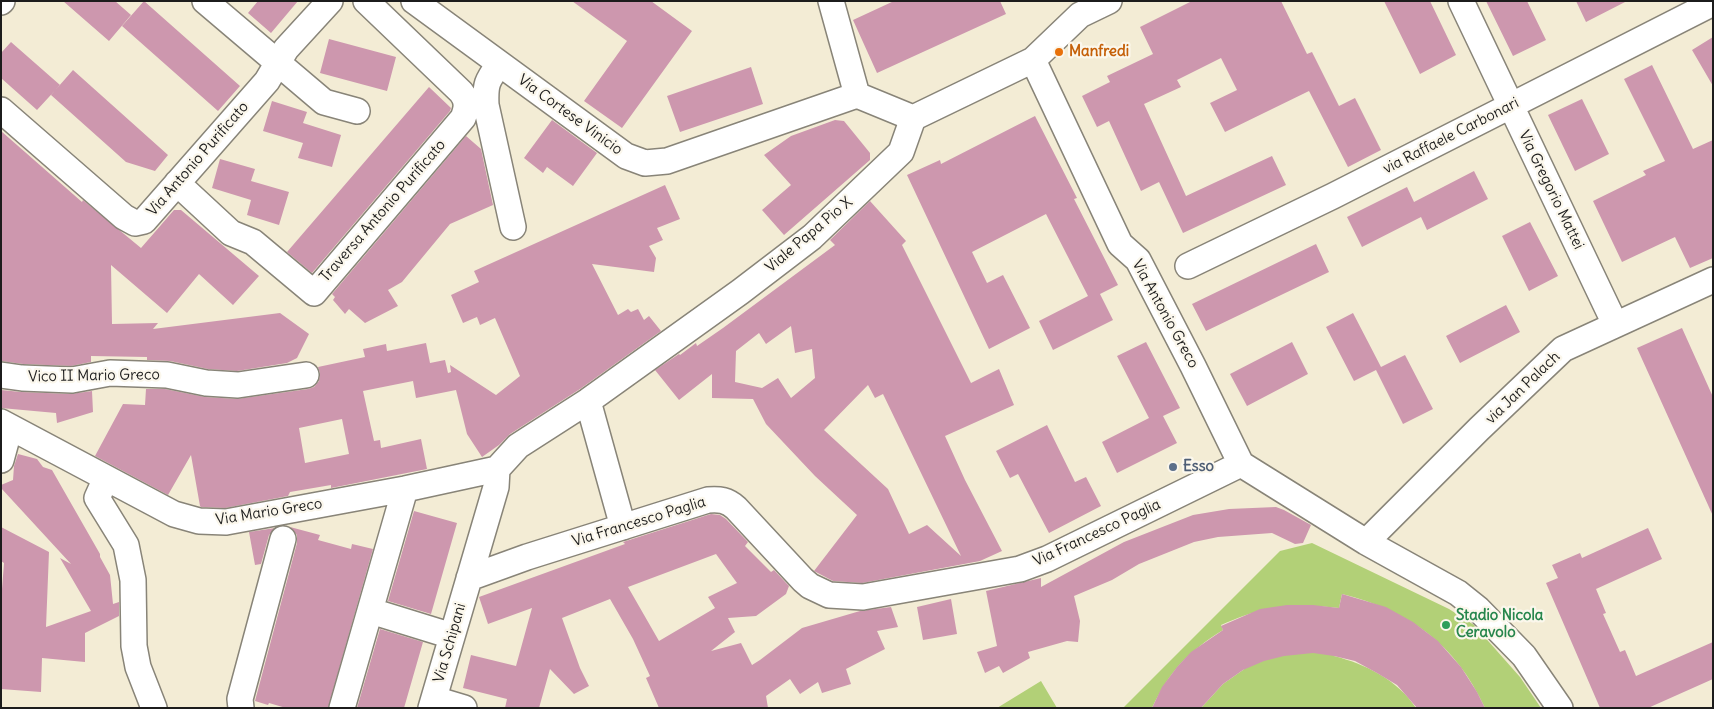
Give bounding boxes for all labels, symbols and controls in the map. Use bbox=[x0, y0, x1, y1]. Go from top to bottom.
place label: Manfredi bbox=[1069, 43, 1129, 61]
marker: Manfredi bbox=[1053, 46, 1065, 58]
street label: Via Cortese Vinicio bbox=[514, 71, 626, 159]
street label: via Raffaele Carbonari bbox=[1380, 94, 1522, 178]
street label: Via Antonio Purificato bbox=[143, 98, 253, 220]
street label: Via Gregorio Mattei bbox=[1514, 128, 1588, 252]
street label: Traversa Antonio Purificato bbox=[316, 136, 450, 286]
street label: Viale Papa Pio X bbox=[762, 193, 856, 277]
street label: Via Antonio Greco bbox=[1128, 257, 1202, 371]
street label: via Jan Palach bbox=[1482, 348, 1564, 428]
street label: Vico II Mario Greco bbox=[28, 366, 160, 386]
place label: Esso bbox=[1183, 458, 1214, 476]
marker: Esso bbox=[1167, 461, 1179, 473]
street label: Via Francesco Paglia bbox=[570, 493, 708, 551]
street label: Via Mario Greco bbox=[215, 495, 323, 529]
street label: Via Francesco Paglia bbox=[1030, 496, 1164, 570]
street label: Via Schipani bbox=[430, 601, 470, 685]
place label: Stadio Nicola Ceravolo bbox=[1456, 607, 1543, 642]
marker: Stadio Nicola Ceravolo bbox=[1440, 619, 1452, 631]

